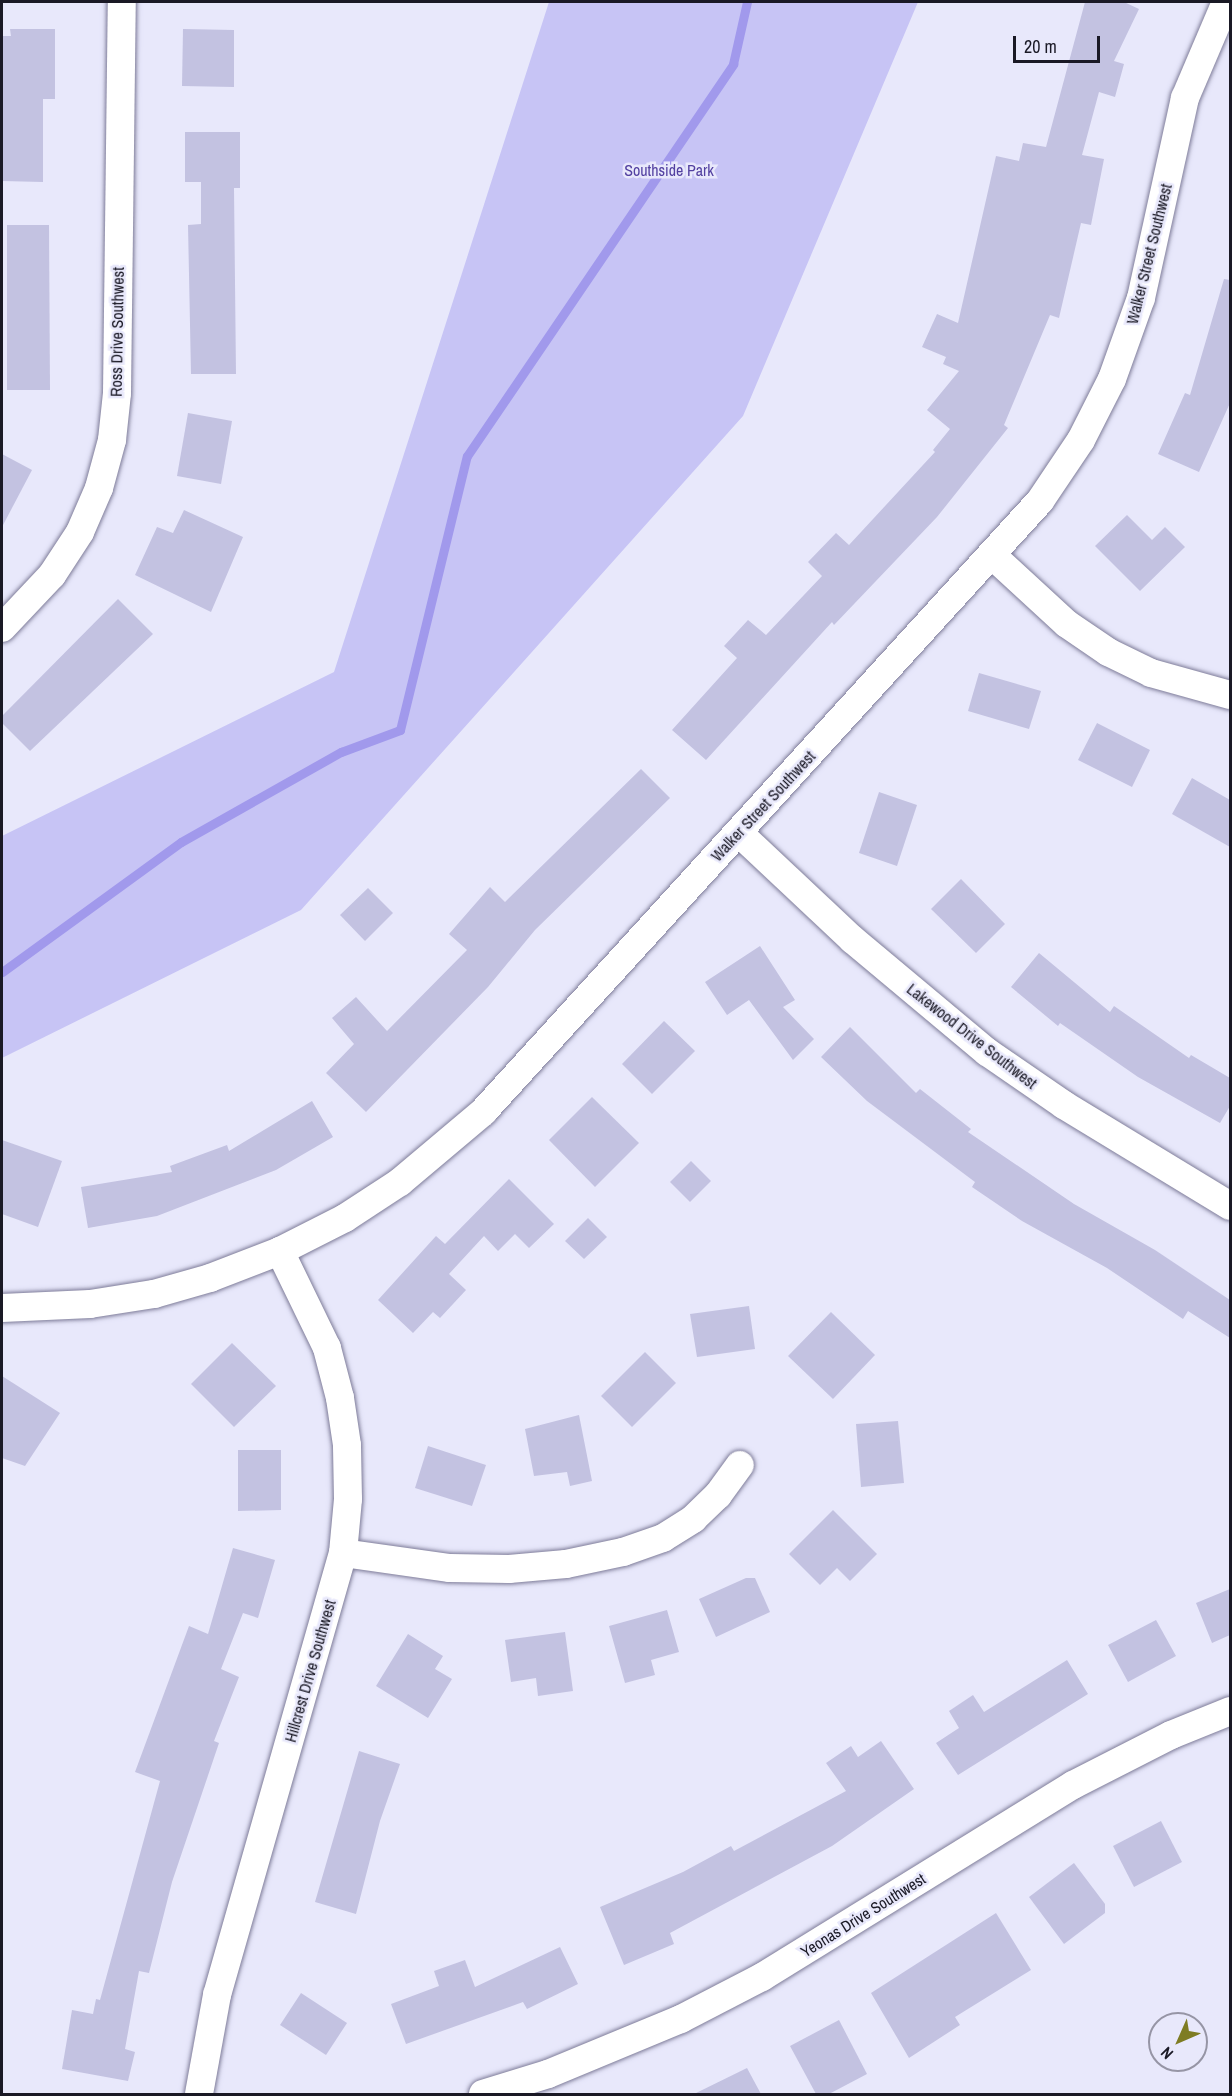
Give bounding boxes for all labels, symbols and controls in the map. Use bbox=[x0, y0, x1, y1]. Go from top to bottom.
scale bar bbox=[1016, 24, 1103, 62]
text: 20 m bbox=[1024, 34, 1057, 59]
park label: Southside Park bbox=[624, 160, 714, 180]
street label: Walker Street Southwest bbox=[1122, 182, 1176, 326]
street label: Ross Drive Southwest bbox=[106, 267, 128, 397]
street label: Walker Street Southwest bbox=[707, 747, 819, 865]
street label: Lakewood Drive Southwest bbox=[903, 979, 1041, 1093]
street label: Hillcrest Drive Southwest bbox=[280, 1598, 340, 1744]
street label: Yeonas Drive Southwest bbox=[797, 1869, 929, 1961]
north arrow bbox=[1148, 2012, 1208, 2072]
text: N bbox=[1156, 2042, 1178, 2064]

